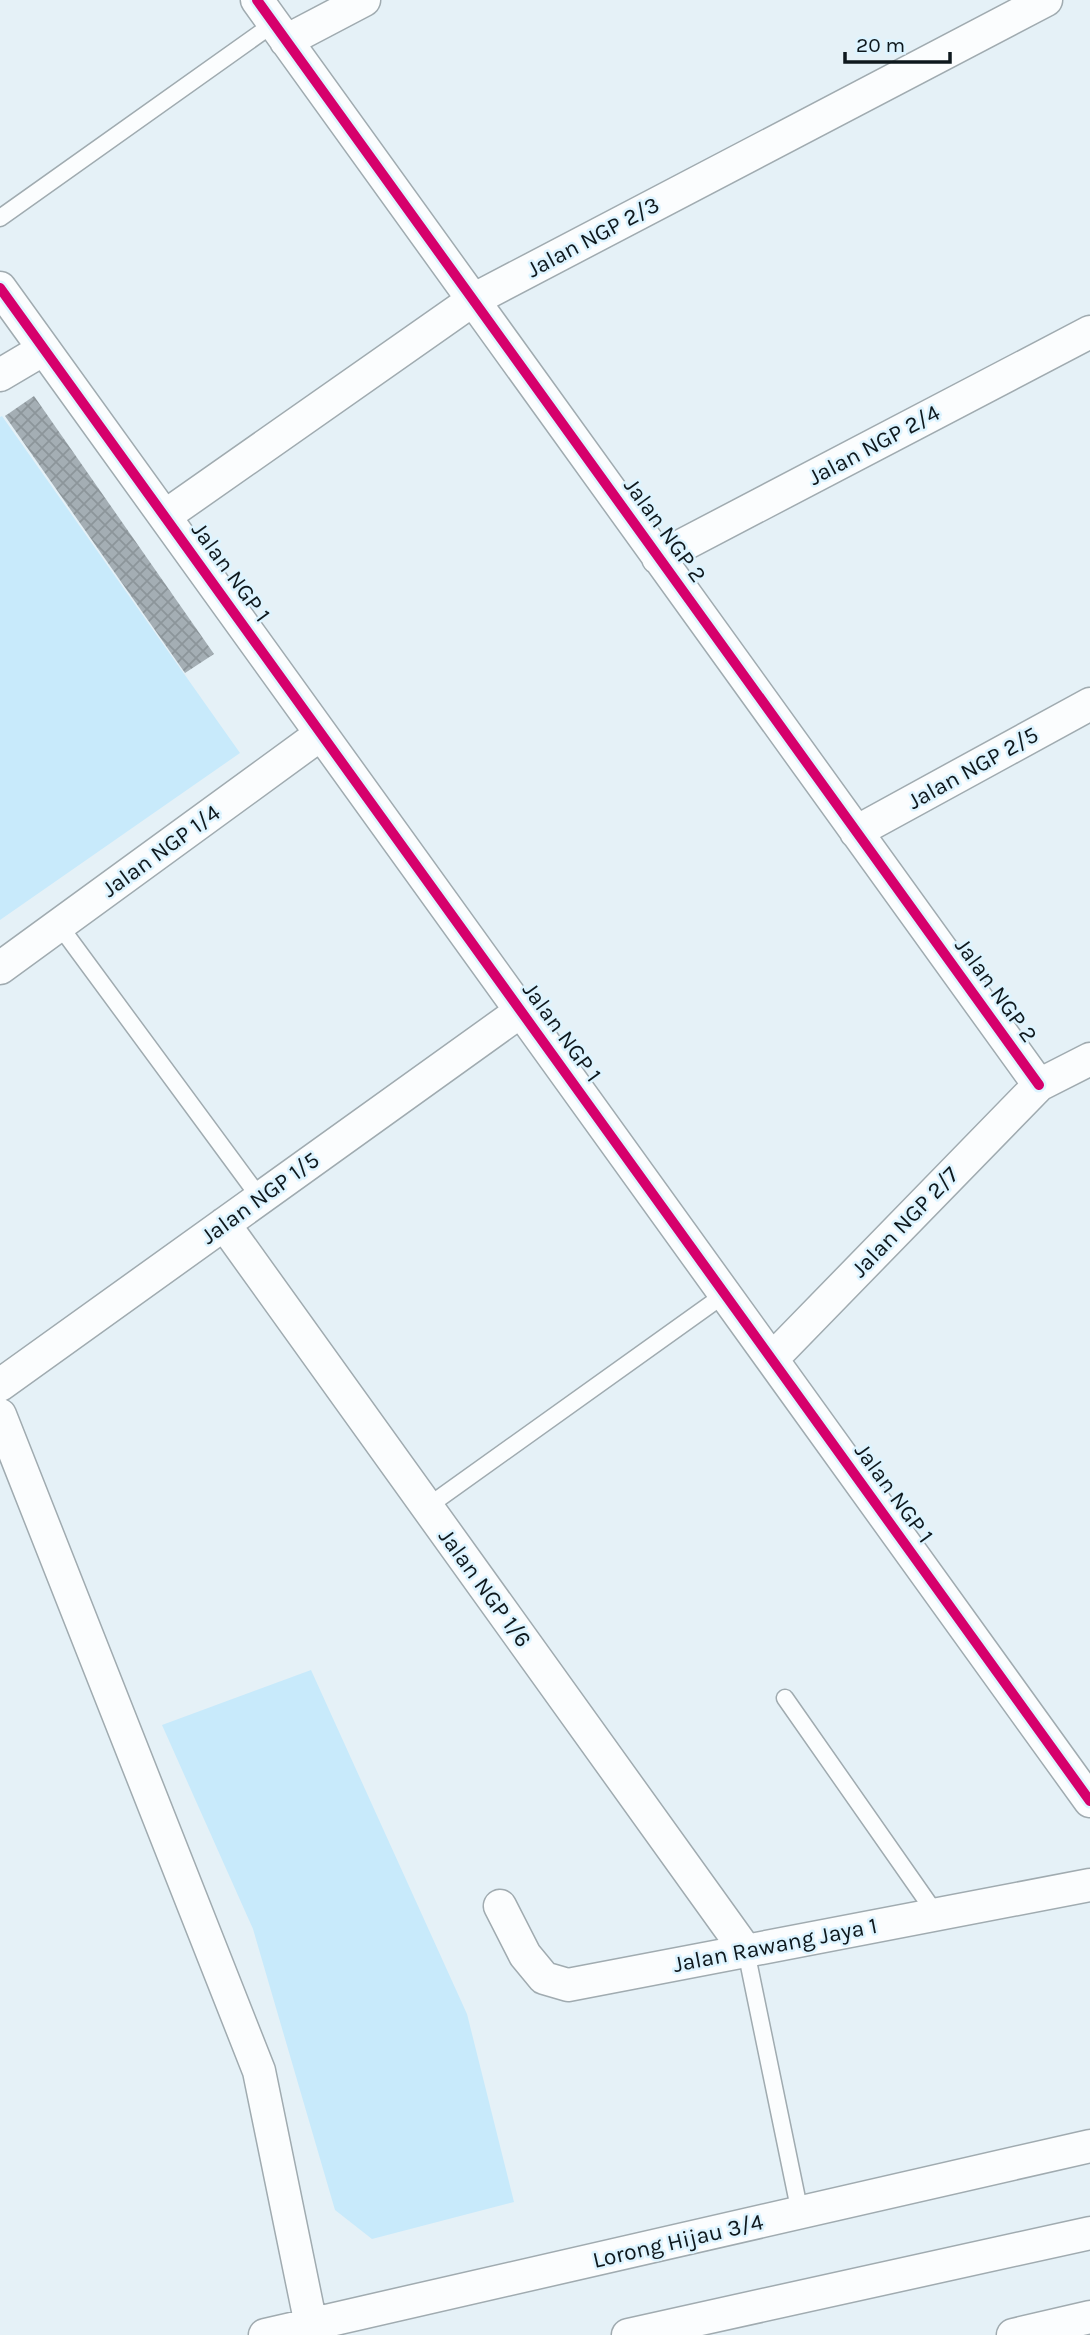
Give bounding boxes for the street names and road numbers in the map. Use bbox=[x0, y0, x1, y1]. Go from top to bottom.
street label: Jalan NGP 2/3 bbox=[522, 191, 664, 283]
street label: Jalan NGP 2/4 bbox=[804, 399, 945, 491]
street label: Jalan NGP 2 bbox=[618, 473, 712, 587]
street label: Jalan NGP 1 bbox=[186, 517, 276, 627]
street label: Jalan NGP 2/5 bbox=[903, 721, 1043, 815]
street label: Jalan NGP 1/4 bbox=[97, 799, 225, 903]
street label: Jalan NGP 2 bbox=[949, 933, 1043, 1047]
street label: Jalan NGP 1 bbox=[517, 977, 607, 1087]
street label: Jalan NGP 1/5 bbox=[196, 1146, 324, 1250]
street label: Jalan NGP 2/7 bbox=[846, 1161, 965, 1283]
street label: Jalan NGP 1 bbox=[849, 1438, 939, 1548]
street label: Jalan NGP 1/6 bbox=[433, 1524, 537, 1652]
street label: Jalan Rawang Jaya 1 bbox=[671, 1912, 879, 1978]
street label: Lorong Hijau 3/4 bbox=[590, 2208, 766, 2274]

